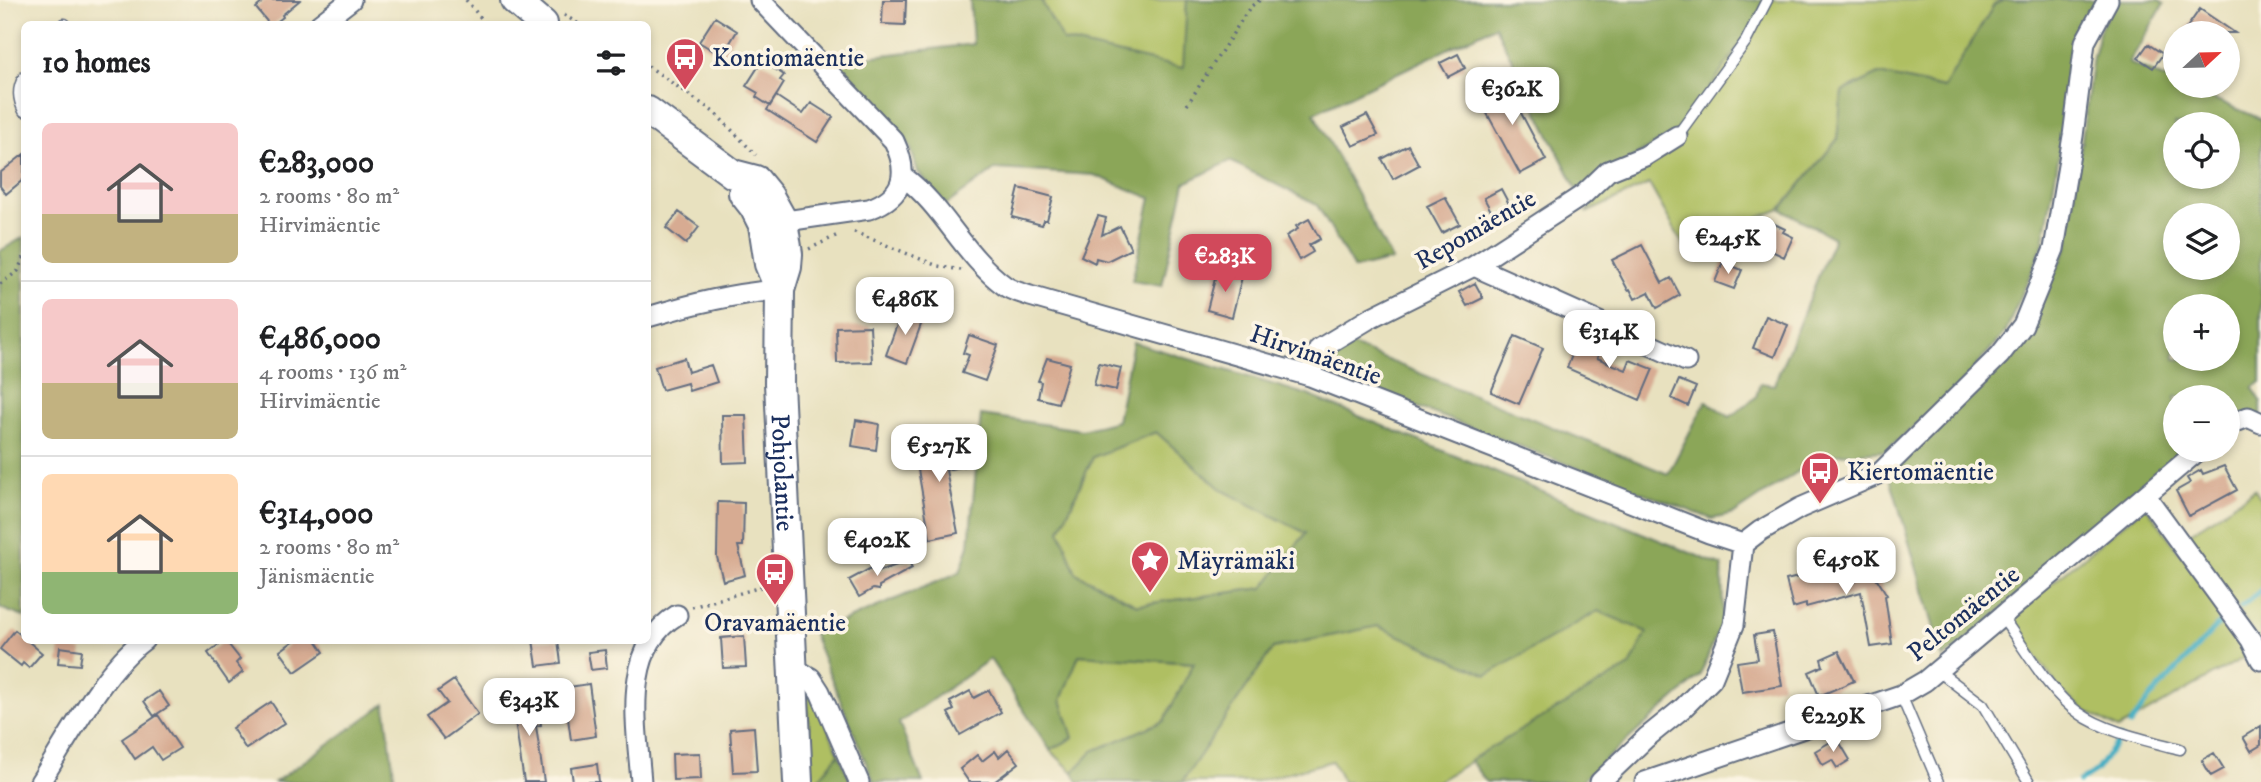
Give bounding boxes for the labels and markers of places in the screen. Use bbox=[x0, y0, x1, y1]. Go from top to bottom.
bus stop icon: Kontiomäentie bbox=[664, 36, 706, 91]
place label: Kontiomäentie bbox=[712, 42, 864, 75]
pin: €362K bbox=[1463, 68, 1561, 127]
pin: €245K bbox=[1679, 216, 1777, 276]
pin: €283K bbox=[1176, 234, 1274, 294]
pin: €486K bbox=[856, 278, 954, 337]
pin: €314K bbox=[1560, 310, 1658, 370]
pin: €527K bbox=[890, 424, 988, 484]
bus stop icon: Kiertomäentie bbox=[1799, 450, 1841, 505]
place label: Kiertomäentie bbox=[1847, 456, 1994, 489]
pin: €402K bbox=[828, 518, 926, 578]
pin: €450K bbox=[1797, 538, 1895, 597]
place icon: Mäyrämäki bbox=[1129, 539, 1171, 594]
place label: Mäyrämäki bbox=[1177, 545, 1295, 578]
bus stop icon: Oravamäentie bbox=[754, 551, 796, 606]
place label: Oravamäentie bbox=[704, 607, 846, 640]
pin: €343K bbox=[480, 678, 578, 738]
pin: €229K bbox=[1784, 694, 1882, 754]

